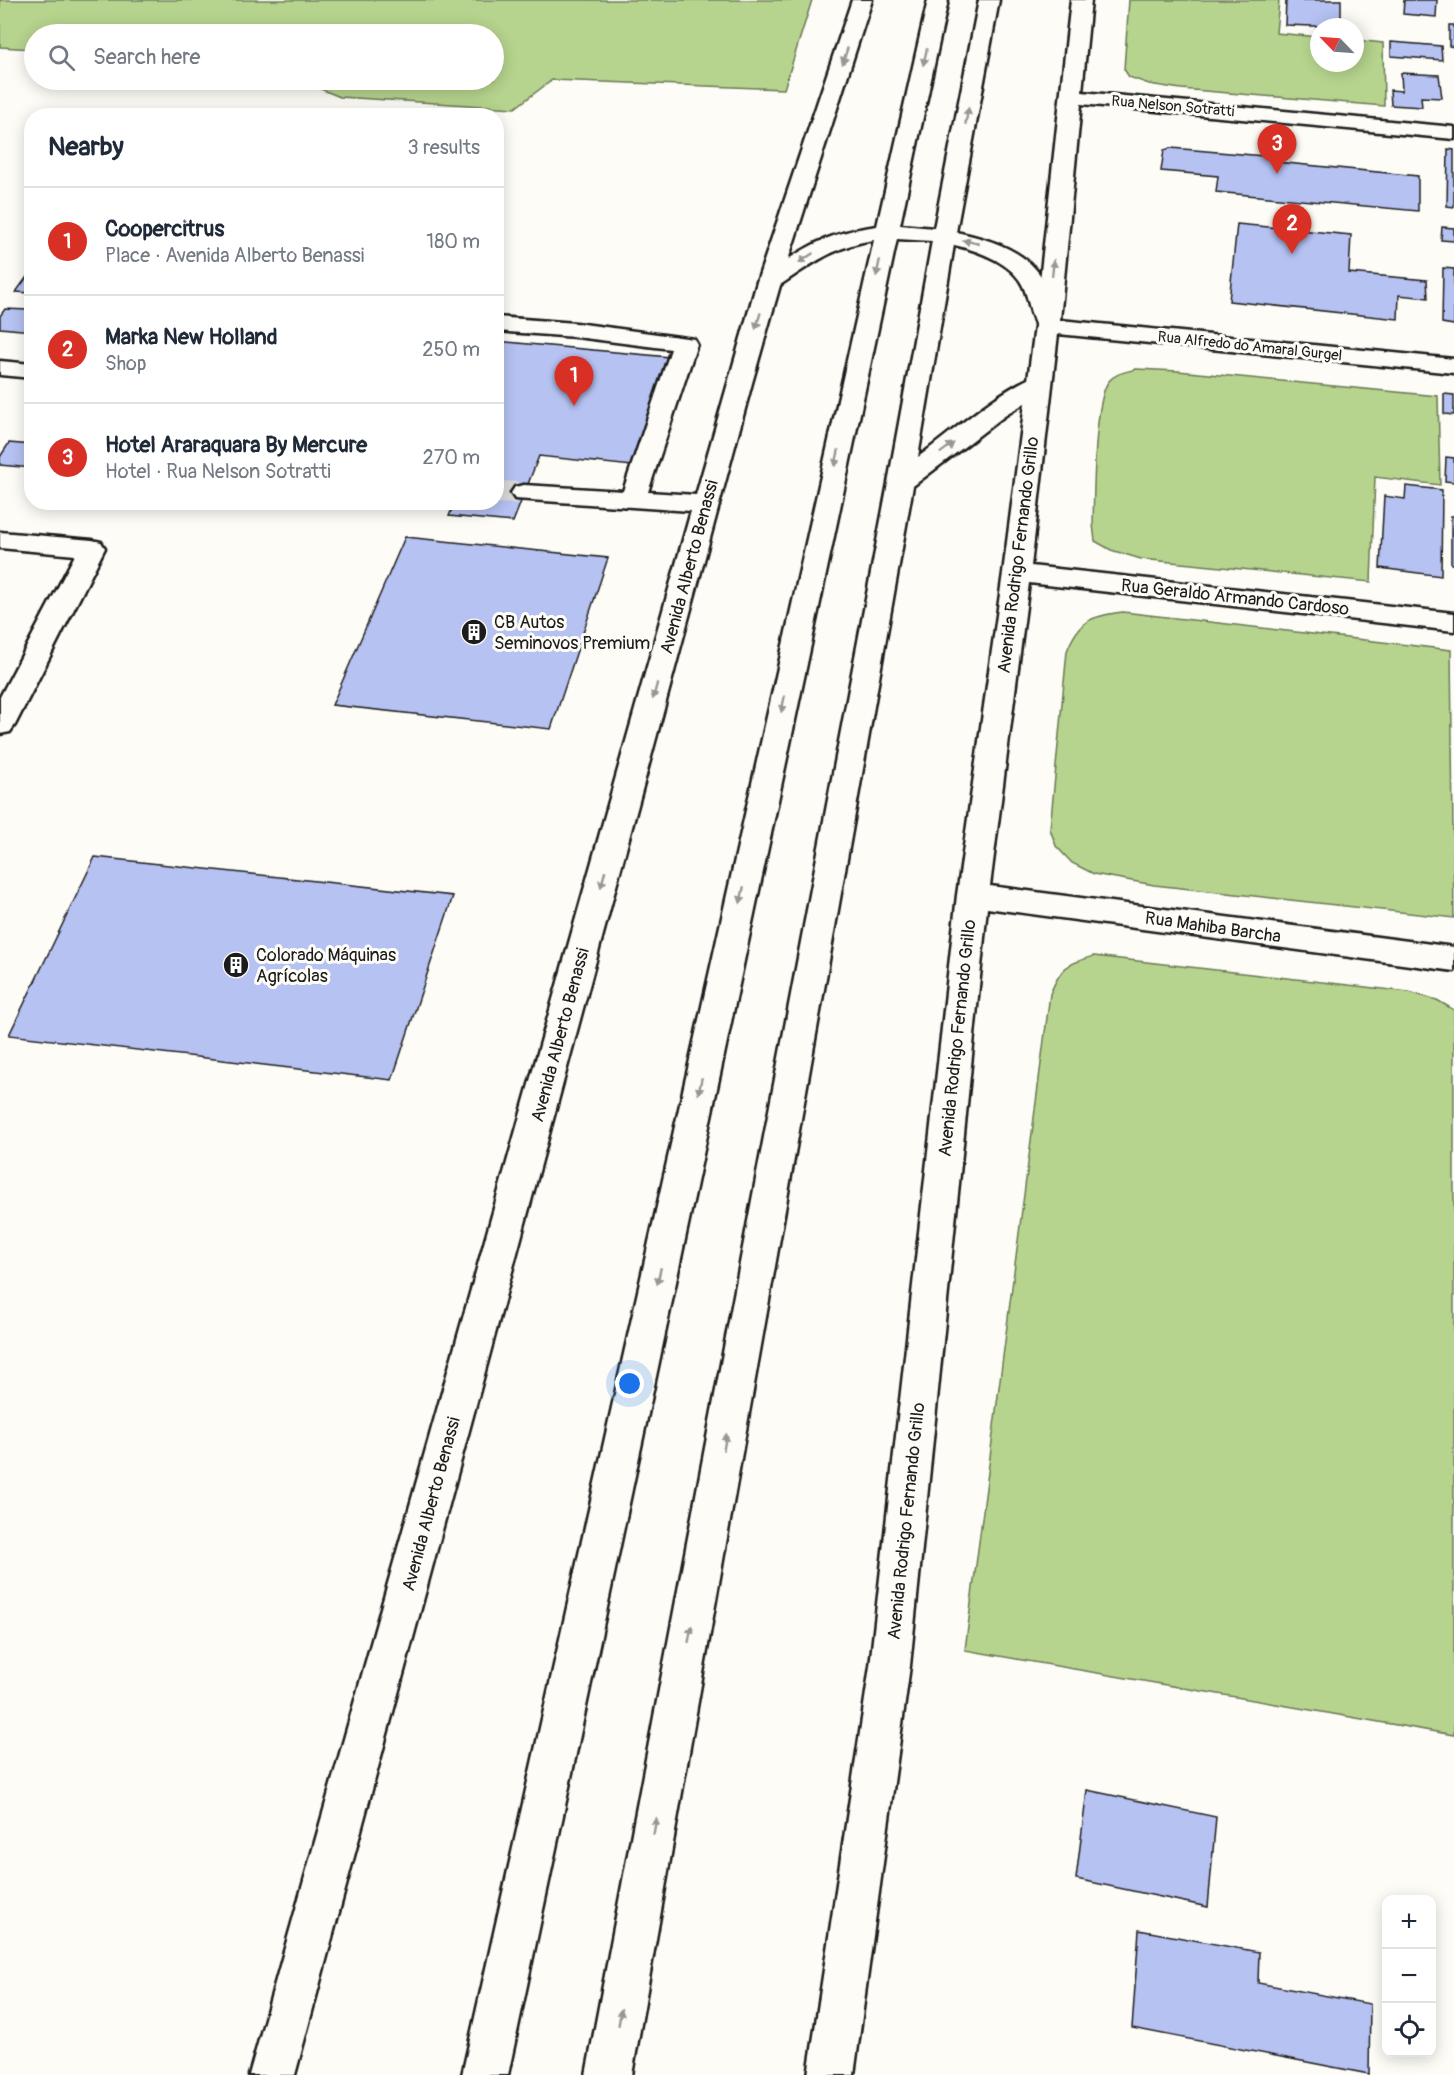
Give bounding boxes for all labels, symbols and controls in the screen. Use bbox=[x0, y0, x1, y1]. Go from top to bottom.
north arrow bbox=[1310, 18, 1364, 72]
search box bbox=[24, 24, 504, 90]
icon: search bbox=[45, 41, 78, 74]
text: Search here bbox=[93, 43, 200, 71]
one-way arrow bbox=[839, 47, 849, 65]
one-way arrow bbox=[919, 48, 929, 66]
street label: Rua Nelson Sotratti bbox=[1111, 92, 1236, 121]
one-way arrow bbox=[963, 106, 972, 125]
pin: 3 bbox=[1258, 124, 1296, 174]
text: Nearby bbox=[48, 131, 124, 163]
text: 3 results bbox=[408, 135, 480, 160]
pin: 2 bbox=[1272, 204, 1312, 254]
text: Coopercitrus bbox=[105, 215, 224, 243]
text: 1 bbox=[64, 229, 71, 254]
text: 180 m bbox=[426, 229, 480, 254]
one-way arrow bbox=[962, 237, 981, 247]
text: Place · Avenida Alberto Benassi bbox=[105, 243, 364, 268]
one-way arrow bbox=[798, 252, 814, 263]
one-way arrow bbox=[873, 259, 882, 278]
one-way arrow bbox=[1048, 259, 1058, 278]
one-way arrow bbox=[753, 312, 762, 330]
text: Marka New Holland bbox=[105, 323, 277, 351]
street label: Rua Alfredo do Amaral Gurgel bbox=[1157, 327, 1343, 366]
text: 2 bbox=[62, 337, 73, 362]
text: 250 m bbox=[422, 337, 480, 362]
text: Shop bbox=[105, 351, 146, 376]
pin: 1 bbox=[554, 356, 594, 406]
text: Hotel Araraquara By Mercure bbox=[105, 431, 367, 459]
street label: Avenida Rodrigo Fernando Grillo bbox=[993, 435, 1044, 675]
one-way arrow bbox=[940, 442, 955, 454]
text: 3 bbox=[62, 445, 73, 470]
text: 270 m bbox=[422, 445, 480, 470]
one-way arrow bbox=[831, 449, 841, 468]
text: Hotel · Rua Nelson Sotratti bbox=[105, 459, 331, 484]
street label: Avenida Alberto Benassi bbox=[655, 478, 724, 657]
street label: Rua Geraldo Armando Cardoso bbox=[1120, 574, 1350, 621]
place label: CB Autos Seminovos Premium bbox=[494, 611, 650, 655]
building icon: CB Autos Seminovos Premium bbox=[459, 617, 489, 647]
one-way arrow bbox=[649, 682, 659, 700]
one-way arrow bbox=[778, 695, 787, 714]
one-way arrow bbox=[598, 870, 607, 888]
one-way arrow bbox=[736, 886, 746, 904]
street label: Rua Mahiba Barcha bbox=[1144, 907, 1282, 948]
street label: Avenida Rodrigo Fernando Grillo bbox=[934, 918, 981, 1158]
place label: Colorado Máquinas Agrícolas bbox=[256, 944, 396, 988]
street label: Avenida Alberto Benassi bbox=[526, 946, 595, 1125]
building icon: Colorado Máquinas Agrícolas bbox=[221, 950, 251, 980]
one-way arrow bbox=[695, 1076, 704, 1095]
one-way arrow bbox=[653, 1267, 663, 1285]
your location bbox=[615, 1369, 644, 1398]
street label: Avenida Rodrigo Fernando Grillo bbox=[883, 1401, 930, 1641]
street label: Avenida Alberto Benassi bbox=[397, 1415, 466, 1594]
one-way arrow bbox=[721, 1432, 730, 1451]
one-way arrow bbox=[686, 1624, 695, 1643]
one-way arrow bbox=[651, 1816, 660, 1835]
map controls bbox=[1382, 1895, 1436, 2057]
button: + bbox=[1382, 1895, 1436, 1949]
button: − bbox=[1382, 1949, 1436, 2003]
button: locate bbox=[1382, 2003, 1436, 2057]
one-way arrow bbox=[615, 2008, 624, 2027]

